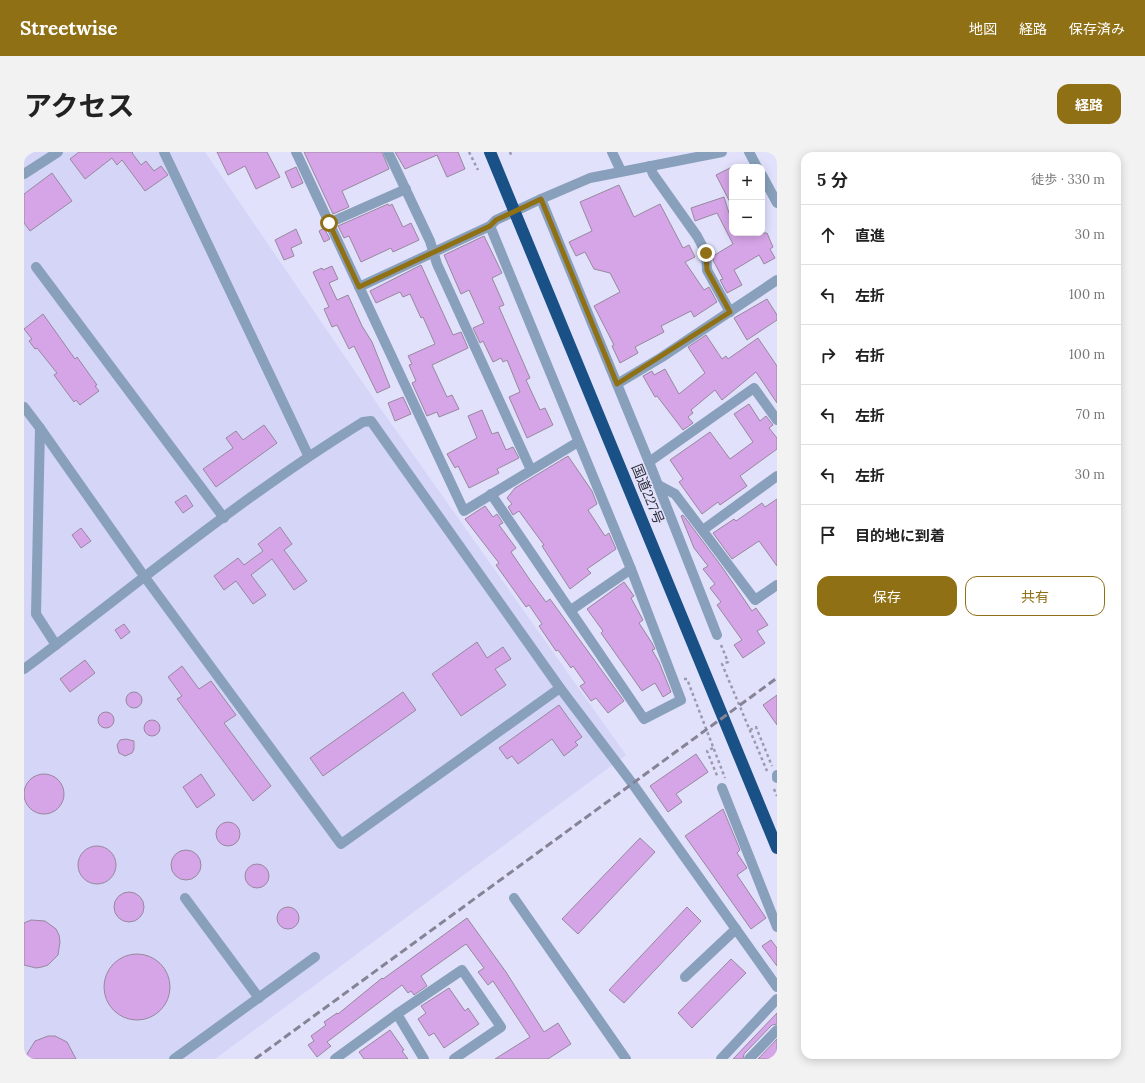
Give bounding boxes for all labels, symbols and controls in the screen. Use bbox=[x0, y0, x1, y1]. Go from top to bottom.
text: Streetwise bbox=[20, 16, 117, 40]
text: 地図 bbox=[969, 20, 997, 38]
text: 経路 bbox=[1019, 20, 1047, 38]
text: 保存済み bbox=[1069, 20, 1125, 38]
button: 経路 bbox=[1057, 84, 1121, 124]
text: アクセス bbox=[24, 88, 135, 124]
map controls bbox=[729, 164, 765, 236]
button: + bbox=[729, 164, 765, 200]
text: 5 分 bbox=[817, 169, 848, 191]
text: 徒歩 · 330 m bbox=[1031, 171, 1105, 188]
button: − bbox=[729, 200, 765, 236]
route start bbox=[320, 214, 338, 232]
icon: ahead bbox=[817, 224, 839, 246]
text: 直進 bbox=[855, 226, 885, 245]
text: 30 m bbox=[1075, 226, 1105, 243]
route end bbox=[697, 244, 715, 262]
icon: left bbox=[817, 284, 839, 306]
text: 左折 bbox=[855, 286, 885, 305]
text: 100 m bbox=[1069, 286, 1105, 303]
icon: right bbox=[817, 344, 839, 366]
text: 右折 bbox=[855, 346, 885, 365]
text: 100 m bbox=[1069, 346, 1105, 363]
icon: left bbox=[817, 404, 839, 426]
text: 左折 bbox=[855, 406, 885, 425]
text: 70 m bbox=[1076, 406, 1105, 423]
street label: 国道227号 bbox=[628, 461, 668, 527]
icon: left bbox=[817, 464, 839, 486]
text: 左折 bbox=[855, 466, 885, 485]
text: 30 m bbox=[1075, 466, 1105, 483]
icon: arrive bbox=[817, 524, 839, 546]
text: 目的地に到着 bbox=[855, 526, 945, 545]
button: 保存 bbox=[817, 576, 957, 616]
button: 共有 bbox=[965, 576, 1105, 616]

